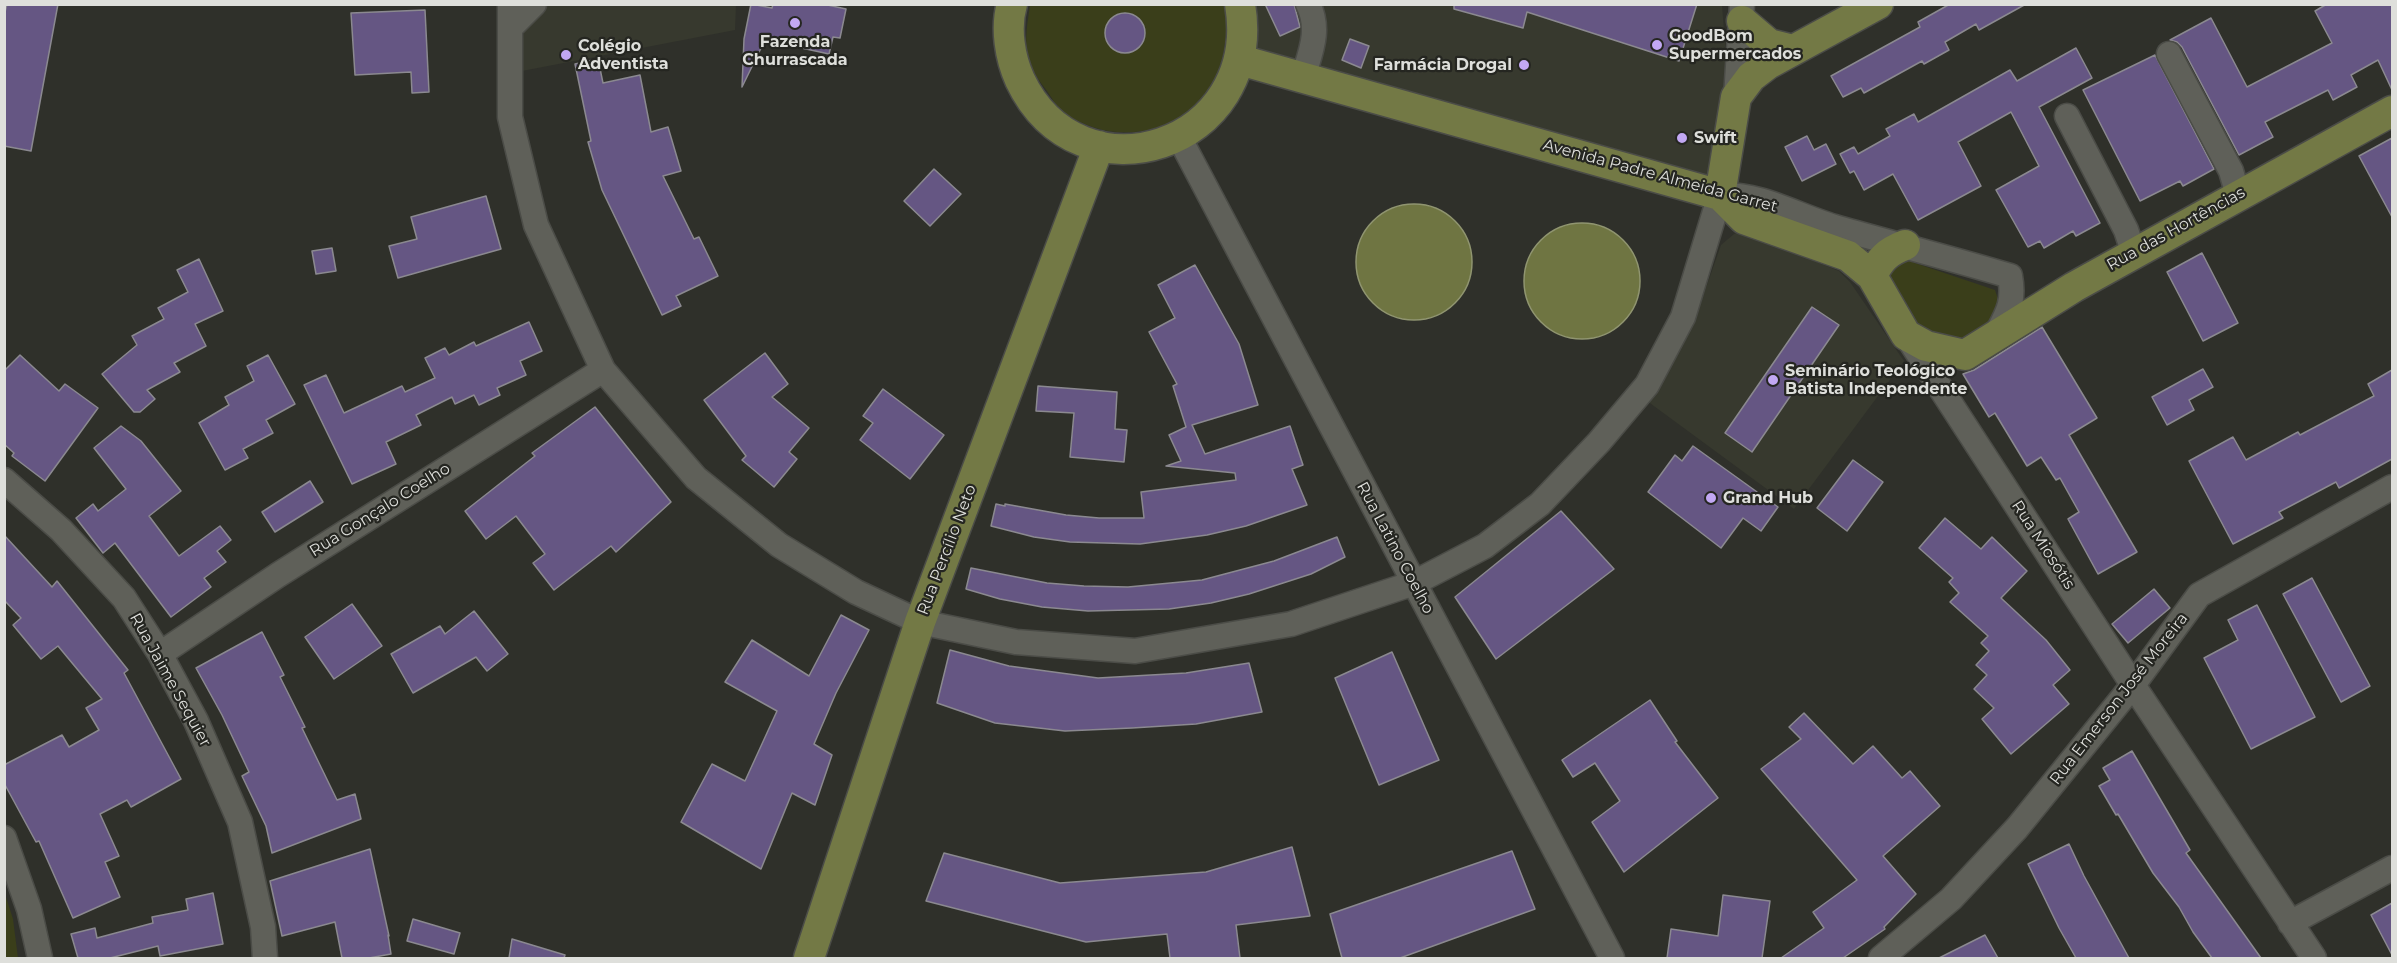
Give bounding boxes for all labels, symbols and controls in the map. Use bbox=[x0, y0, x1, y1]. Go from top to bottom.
marker: Fazenda Churrascada bbox=[788, 16, 802, 30]
place label: GoodBom Supermercados bbox=[1669, 26, 1801, 64]
place label: Fazenda Churrascada bbox=[742, 32, 848, 70]
place label: Colégio Adventista bbox=[578, 36, 669, 74]
marker: GoodBom Supermercados bbox=[1650, 38, 1664, 52]
marker: Colégio Adventista bbox=[559, 48, 573, 62]
place label: Farmácia Drogal bbox=[1374, 55, 1512, 75]
marker: Farmácia Drogal bbox=[1517, 58, 1531, 72]
place label: Swift bbox=[1694, 128, 1737, 148]
marker: Swift bbox=[1675, 131, 1689, 145]
street label: Avenida Padre Almeida Garret bbox=[1541, 135, 1779, 217]
street label: Rua das Hortências bbox=[2104, 183, 2248, 275]
place label: Seminário Teológico Batista Independente bbox=[1785, 361, 1967, 399]
marker: Seminário Teológico Batista Independente bbox=[1766, 373, 1780, 387]
street label: Rua Gonçalo Coelho bbox=[306, 459, 454, 561]
street label: Rua Latino Coelho bbox=[1352, 479, 1438, 617]
street label: Rua Percílio Neto bbox=[913, 482, 981, 618]
place label: Grand Hub bbox=[1723, 488, 1813, 508]
marker: Grand Hub bbox=[1704, 491, 1718, 505]
street label: Rua Miosótis bbox=[2007, 497, 2079, 593]
street label: Rua Emerson José Moreira bbox=[2046, 609, 2192, 789]
street label: Rua Jaime Sequier bbox=[125, 610, 215, 750]

